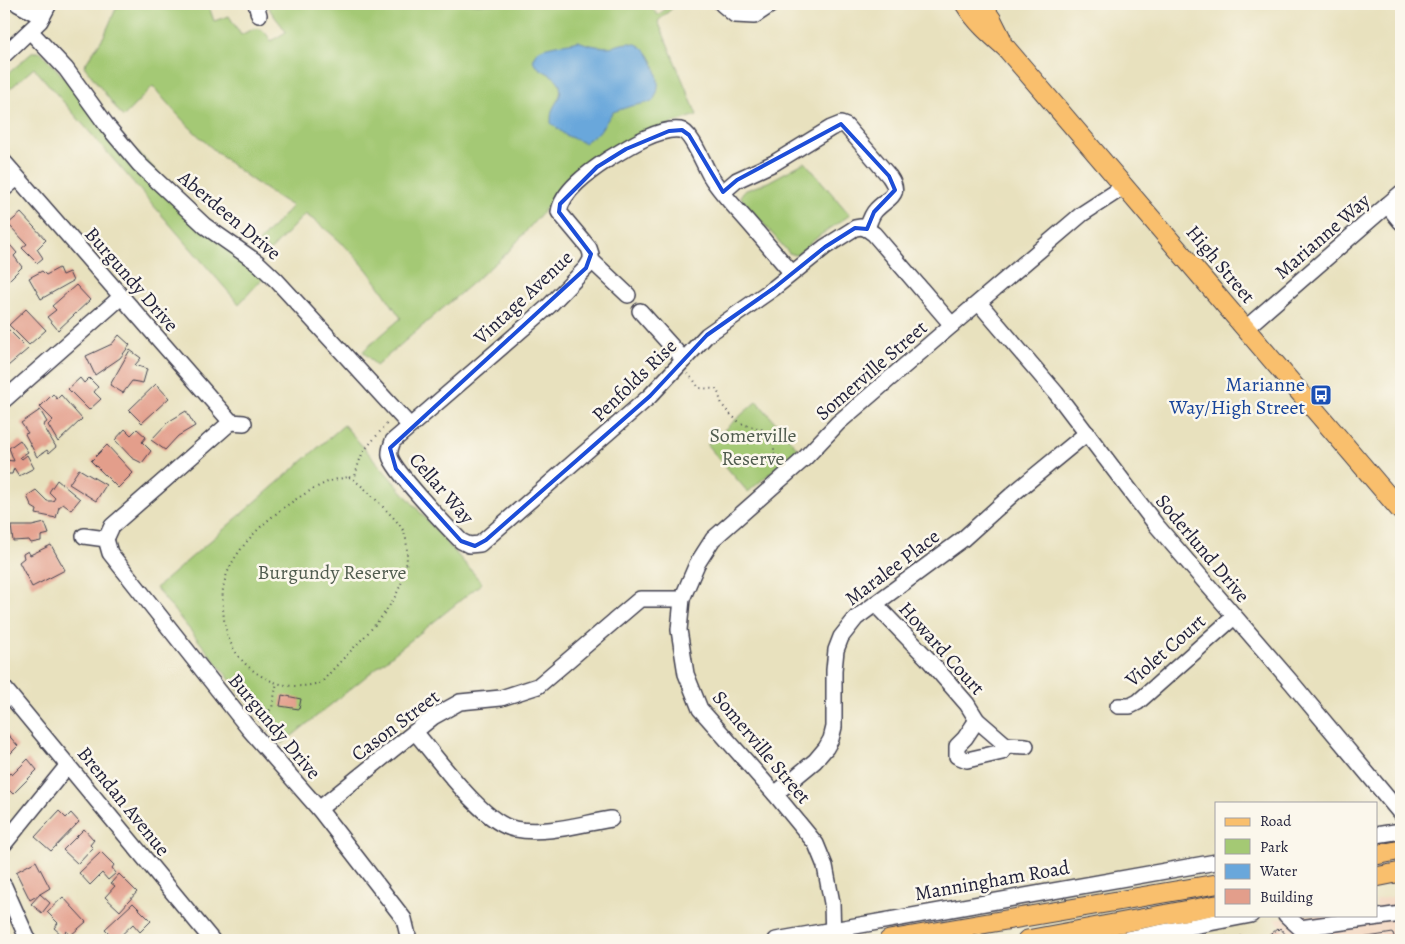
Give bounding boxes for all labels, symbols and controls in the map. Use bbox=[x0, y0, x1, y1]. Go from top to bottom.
street label: Aberdeen Drive bbox=[172, 164, 287, 266]
street label: Marianne Way bbox=[1269, 187, 1377, 285]
street label: High Street bbox=[1180, 219, 1262, 309]
street label: Burgundy Drive bbox=[79, 221, 185, 338]
street label: Vintage Avenue bbox=[467, 244, 579, 351]
street label: Somerville Street bbox=[810, 314, 933, 427]
street label: Penfolds Rise bbox=[586, 333, 683, 428]
place label: Marianne Way/High Street bbox=[1168, 371, 1305, 421]
bus stop icon: Marianne Way/High Street bbox=[1309, 383, 1333, 407]
park label: Somerville Reserve bbox=[710, 422, 797, 472]
street label: Cellar Way bbox=[403, 447, 481, 531]
street label: Soderlund Drive bbox=[1149, 488, 1256, 608]
street label: Maralee Place bbox=[839, 523, 945, 612]
park label: Burgundy Reserve bbox=[258, 559, 406, 586]
street label: Howard Court bbox=[893, 596, 991, 701]
street label: Violet Court bbox=[1119, 608, 1212, 694]
street label: Burgundy Drive bbox=[222, 668, 327, 785]
street label: Cason Street bbox=[346, 683, 445, 767]
street label: Somerville Street bbox=[706, 685, 817, 810]
street label: Brendan Avenue bbox=[71, 741, 176, 862]
legend bbox=[1215, 802, 1378, 916]
text: Road bbox=[1260, 811, 1292, 831]
text: Park bbox=[1260, 837, 1289, 857]
street label: Manningham Road bbox=[913, 854, 1072, 907]
text: Water bbox=[1259, 861, 1297, 881]
text: Building bbox=[1260, 887, 1313, 907]

